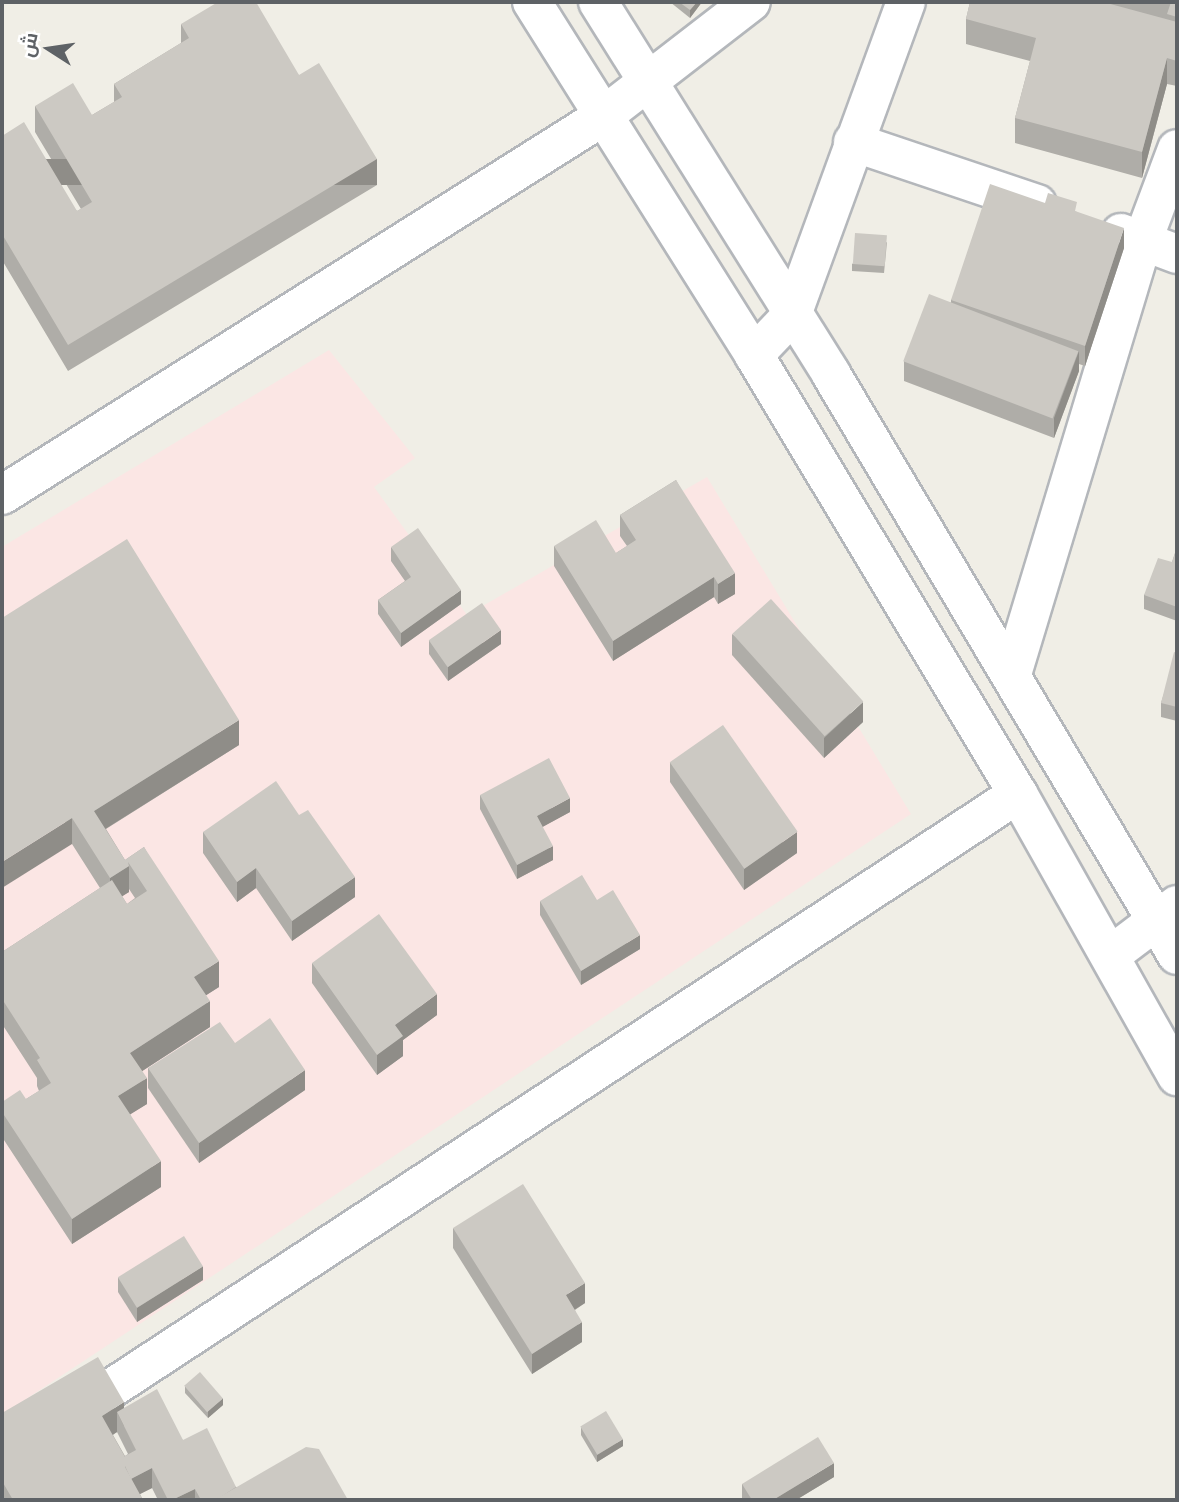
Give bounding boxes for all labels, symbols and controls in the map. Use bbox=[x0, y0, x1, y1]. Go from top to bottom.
north arrow bbox=[14, 14, 84, 84]
text: ش bbox=[15, 30, 42, 59]

